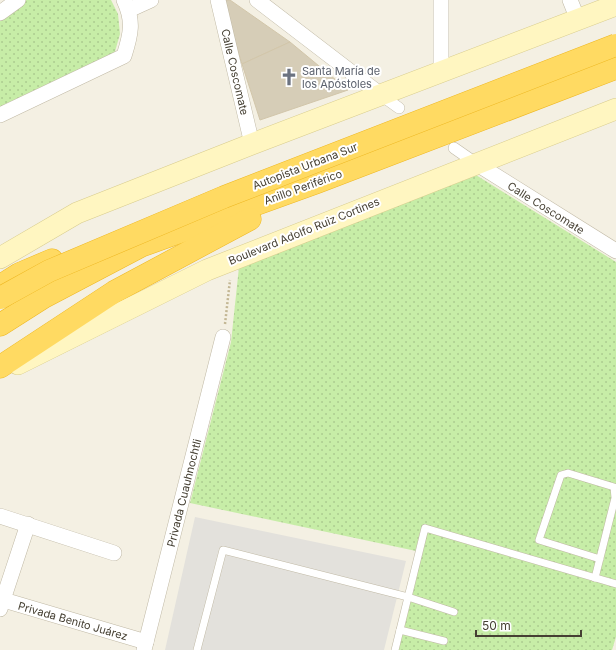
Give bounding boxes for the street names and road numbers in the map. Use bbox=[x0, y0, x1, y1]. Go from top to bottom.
street label: Calle Coscomate bbox=[218, 28, 252, 116]
street label: Autopista Urbana Sur bbox=[251, 140, 359, 192]
street label: Anillo Periférico bbox=[262, 166, 344, 208]
street label: Calle Coscomate bbox=[505, 179, 587, 237]
street label: Boulevard Adolfo Ruiz Cortines bbox=[226, 194, 382, 268]
street label: Privada Cuauhnochtli bbox=[164, 438, 204, 548]
street label: Privada Benito Juárez bbox=[17, 599, 129, 643]

